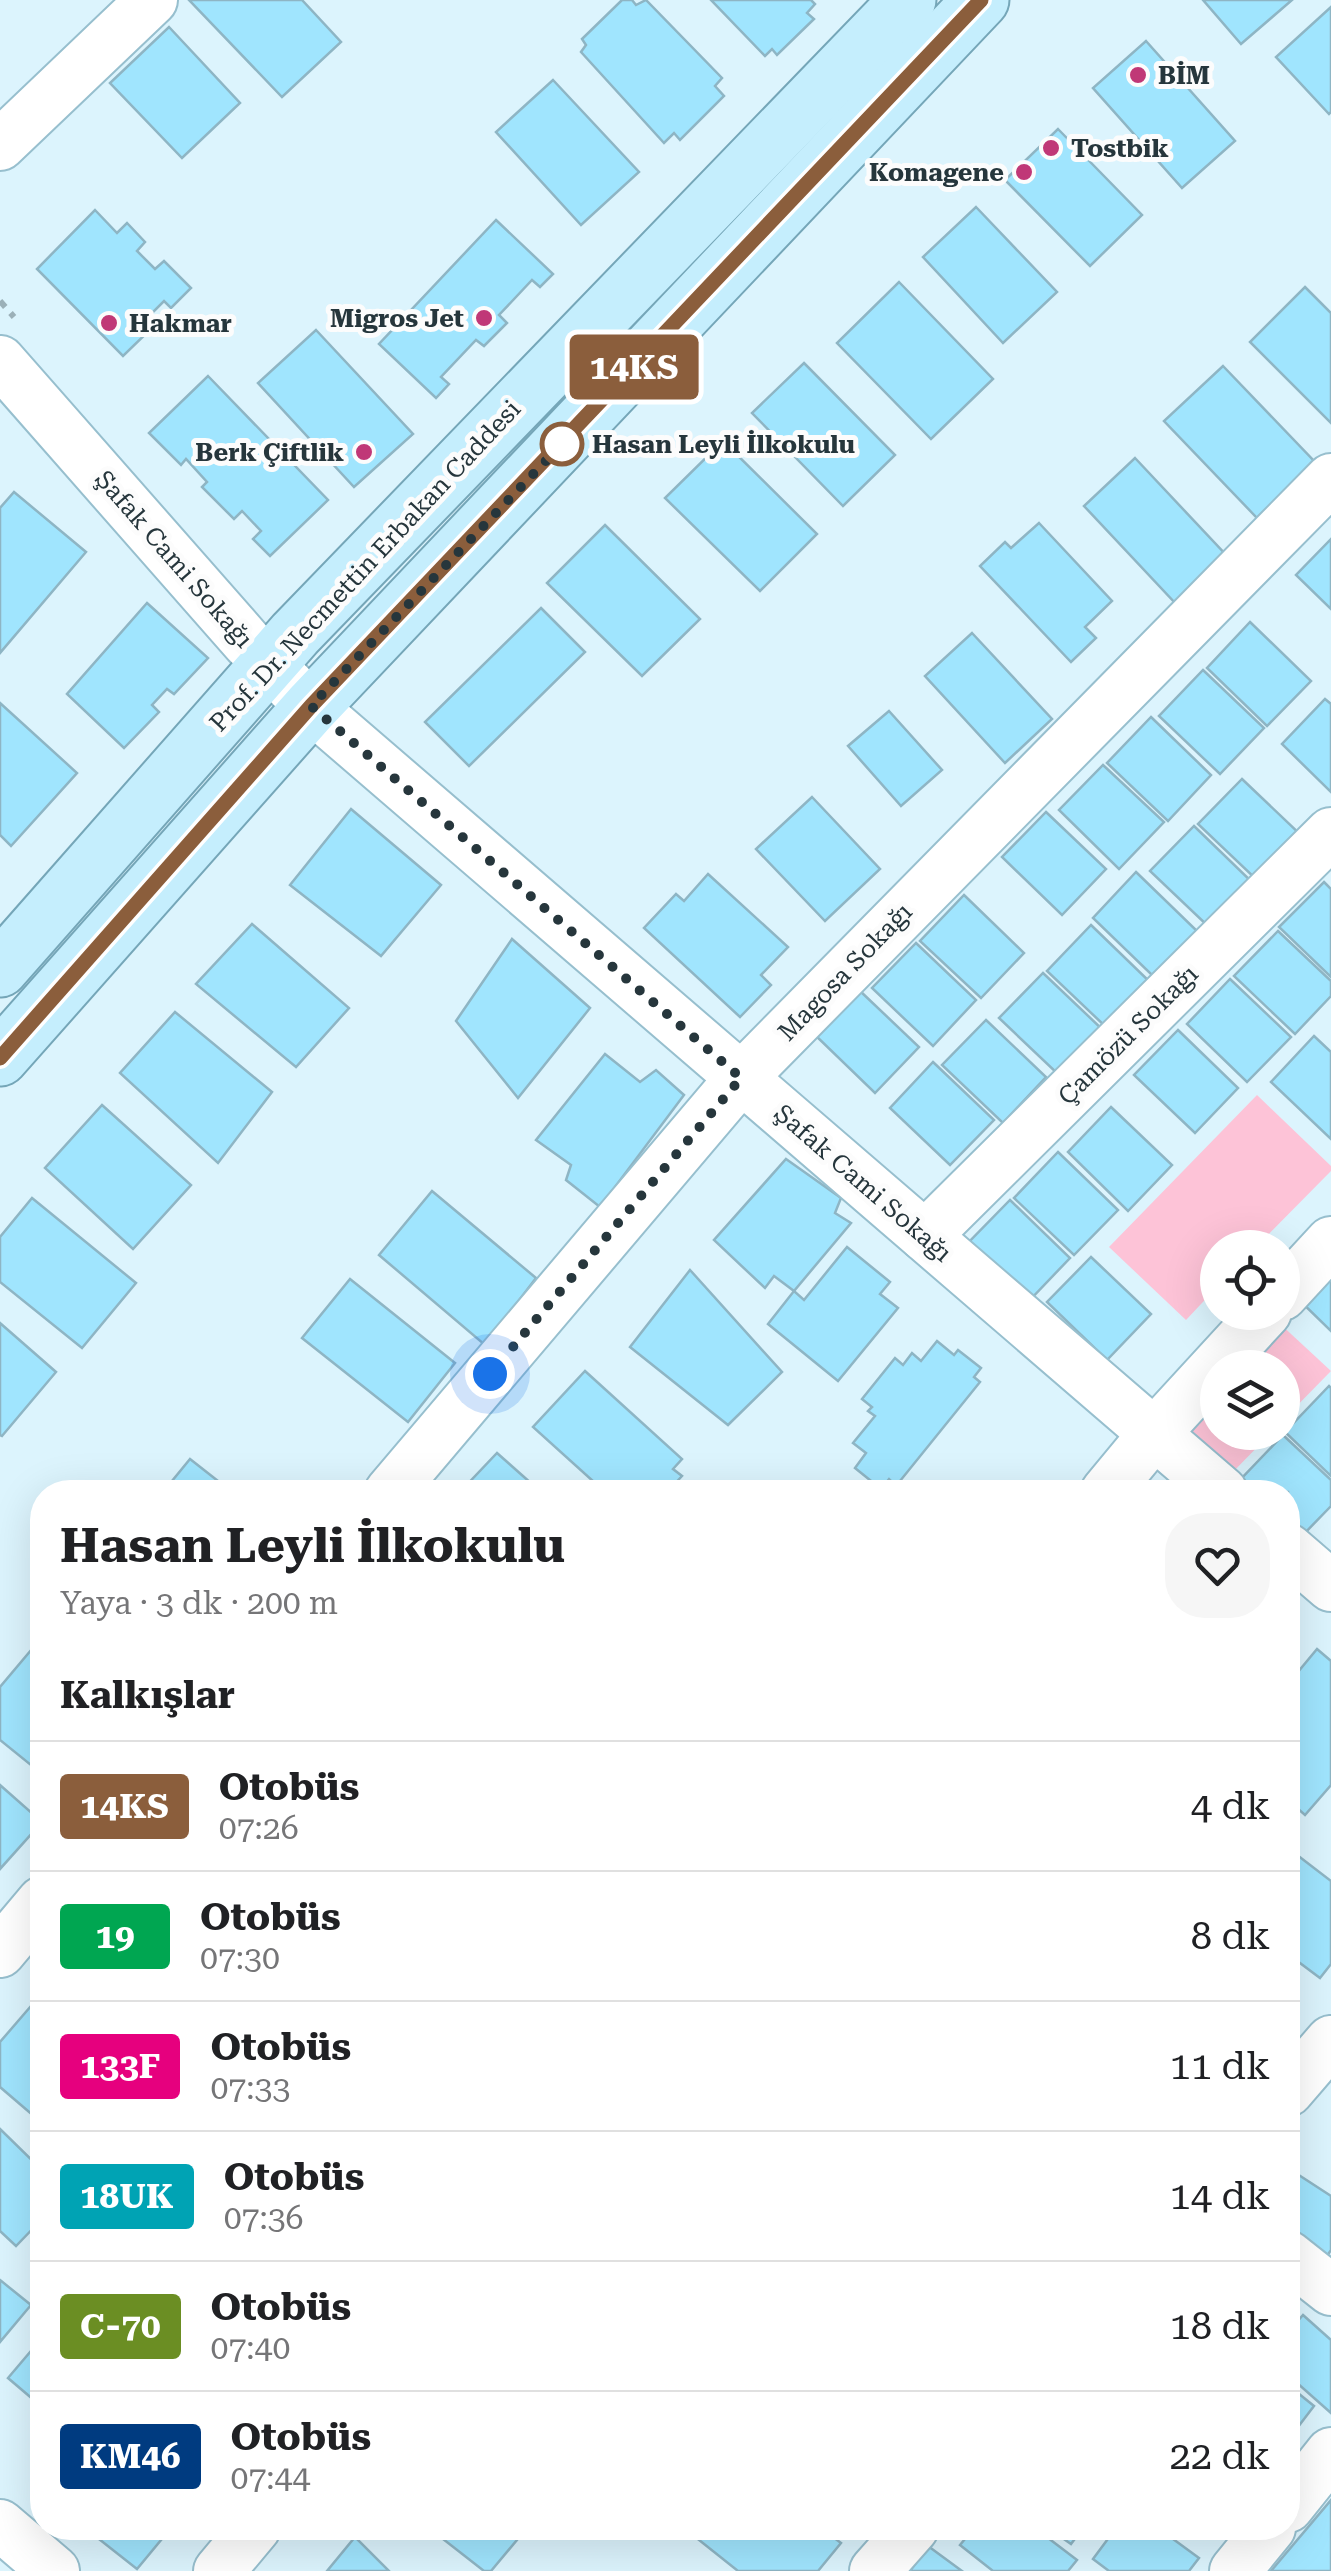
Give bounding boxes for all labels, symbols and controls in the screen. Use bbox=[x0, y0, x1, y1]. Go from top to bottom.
place label: BİM bbox=[1158, 61, 1210, 90]
marker: BİM bbox=[1127, 64, 1149, 86]
place label: Tostbik bbox=[1071, 134, 1169, 163]
marker: Tostbik bbox=[1040, 137, 1062, 159]
place label: Komagene bbox=[869, 158, 1004, 187]
marker: Komagene bbox=[1013, 161, 1035, 183]
place label: Migros Jet bbox=[330, 304, 464, 333]
marker: Migros Jet bbox=[473, 307, 495, 329]
place label: Hakmar bbox=[129, 309, 232, 338]
marker: Hakmar bbox=[98, 312, 120, 334]
line badge: 14KS bbox=[564, 334, 704, 400]
text: 14KS bbox=[590, 347, 678, 388]
street label: Prof. Dr. Necmettin Erbakan Caddesi bbox=[204, 395, 526, 737]
marker: Hasan Leyli İlkokulu bbox=[541, 423, 583, 465]
place label: Hasan Leyli İlkokulu bbox=[592, 430, 856, 459]
place label: Berk Çiftlik bbox=[195, 438, 344, 467]
marker: Berk Çiftlik bbox=[353, 441, 375, 463]
street label: Şafak Cami Sokağı bbox=[89, 465, 259, 653]
street label: Magosa Sokağı bbox=[772, 897, 918, 1047]
street label: Çamözü Sokağı bbox=[1052, 959, 1204, 1111]
street label: Şafak Cami Sokağı bbox=[769, 1098, 957, 1268]
map controls bbox=[1200, 1230, 1300, 1450]
button: locate bbox=[1200, 1230, 1300, 1330]
your location bbox=[465, 1349, 515, 1399]
button: layers bbox=[1200, 1350, 1300, 1450]
button: heart bbox=[1165, 1513, 1270, 1618]
text: Hasan Leyli İlkokulu bbox=[60, 1518, 565, 1574]
text: Yaya · 3 dk · 200 m bbox=[60, 1584, 338, 1622]
text: Kalkışlar bbox=[60, 1673, 235, 1717]
text: Otobüs bbox=[219, 1765, 359, 1809]
text: 4 dk bbox=[1191, 1784, 1270, 1828]
text: 14KS bbox=[80, 1786, 169, 1827]
text: 07:26 bbox=[219, 1809, 299, 1847]
text: Otobüs bbox=[200, 1895, 341, 1939]
text: 8 dk bbox=[1191, 1914, 1270, 1958]
text: 19 bbox=[95, 1916, 135, 1957]
text: 07:30 bbox=[200, 1939, 280, 1977]
text: Otobüs bbox=[210, 2025, 351, 2069]
text: 11 dk bbox=[1169, 2044, 1270, 2088]
text: 133F bbox=[80, 2046, 160, 2087]
text: 07:33 bbox=[210, 2069, 290, 2107]
text: Otobüs bbox=[224, 2155, 364, 2199]
text: 14 dk bbox=[1169, 2174, 1270, 2218]
text: 18UK bbox=[80, 2176, 174, 2217]
text: 07:36 bbox=[224, 2199, 304, 2237]
text: Otobüs bbox=[211, 2285, 351, 2329]
text: 18 dk bbox=[1169, 2304, 1270, 2348]
text: C-70 bbox=[80, 2306, 161, 2347]
text: 07:40 bbox=[211, 2329, 290, 2367]
text: Otobüs bbox=[231, 2415, 371, 2459]
text: 22 dk bbox=[1169, 2434, 1270, 2478]
text: KM46 bbox=[80, 2436, 181, 2477]
text: 07:44 bbox=[231, 2459, 310, 2497]

